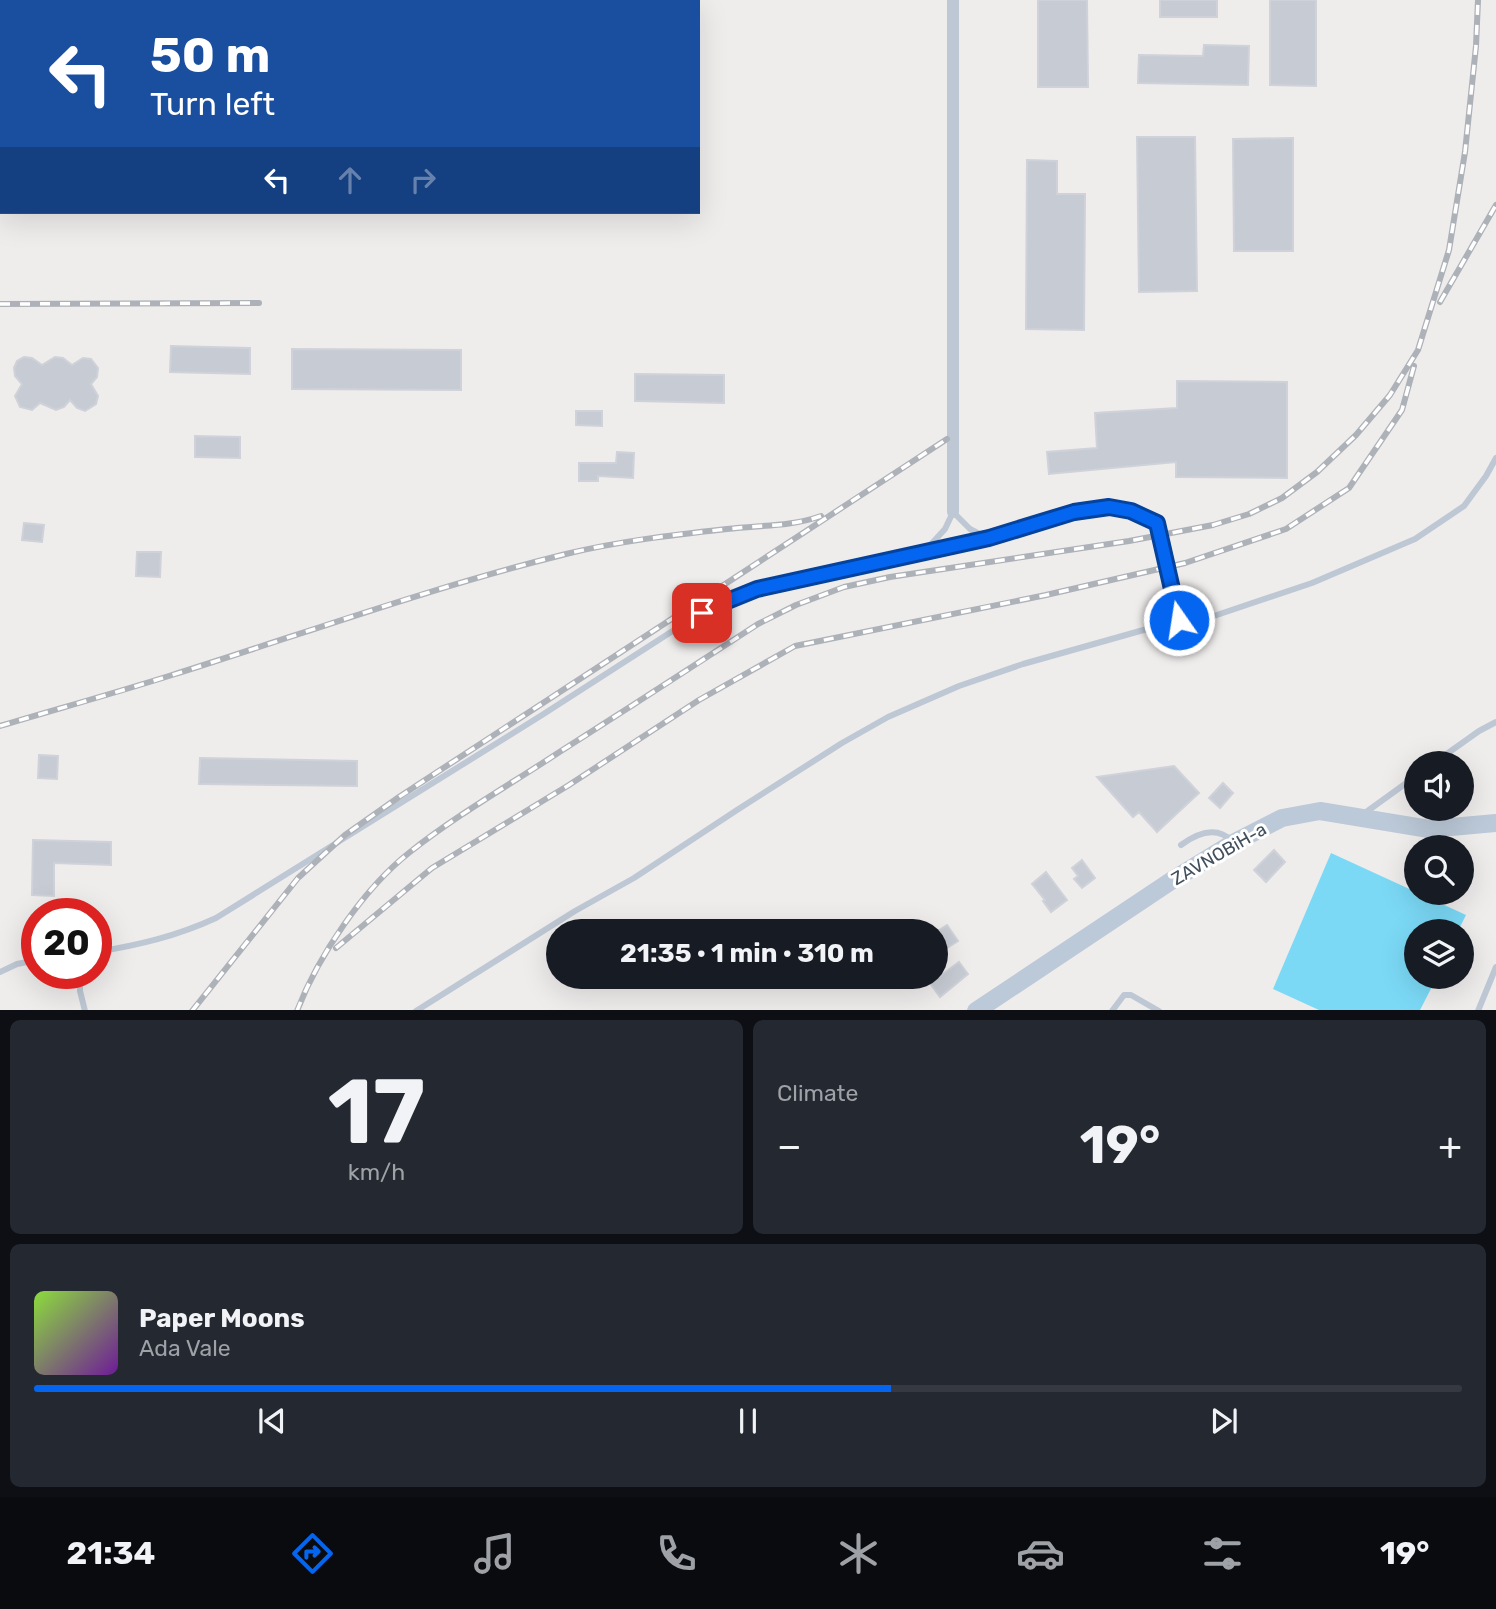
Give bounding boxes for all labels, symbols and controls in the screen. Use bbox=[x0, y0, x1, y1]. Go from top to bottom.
text: 50 m bbox=[150, 26, 270, 84]
icon: left bbox=[35, 28, 126, 119]
text: Turn left bbox=[150, 85, 275, 123]
icon: left bbox=[258, 161, 296, 199]
icon: ahead bbox=[331, 161, 369, 199]
icon: right bbox=[404, 161, 442, 199]
pin bbox=[672, 583, 732, 643]
position arrow bbox=[1142, 583, 1216, 657]
icon: arrive bbox=[683, 594, 721, 632]
map controls bbox=[1404, 751, 1474, 989]
button: sound bbox=[1404, 751, 1474, 821]
street label: ZAVNOBiH-a bbox=[1168, 818, 1270, 890]
button: search bbox=[1404, 835, 1474, 905]
speed limit sign: 20 bbox=[21, 898, 112, 989]
button: layers bbox=[1404, 919, 1474, 989]
text: 21:35 · 1 min · 310 m bbox=[620, 938, 874, 969]
text: 17 bbox=[328, 1058, 425, 1166]
text: Climate bbox=[777, 1079, 858, 1107]
text: 19° bbox=[1080, 1114, 1160, 1176]
text: − bbox=[777, 1123, 802, 1169]
text: + bbox=[1438, 1123, 1462, 1169]
text: km/h bbox=[348, 1158, 405, 1186]
text: Paper Moons bbox=[139, 1303, 305, 1334]
text: Ada Vale bbox=[139, 1334, 231, 1362]
icon: previous bbox=[253, 1402, 291, 1440]
icon: pause bbox=[729, 1402, 767, 1440]
icon: next bbox=[1205, 1402, 1243, 1440]
icon: directions bbox=[288, 1529, 337, 1578]
icon: music bbox=[470, 1529, 519, 1578]
icon: phone bbox=[652, 1529, 701, 1578]
icon: climate bbox=[834, 1529, 883, 1578]
icon: car bbox=[1016, 1529, 1065, 1578]
icon: filters bbox=[1198, 1529, 1247, 1578]
text: 21:34 bbox=[66, 1534, 155, 1572]
text: 19° bbox=[1380, 1534, 1429, 1572]

